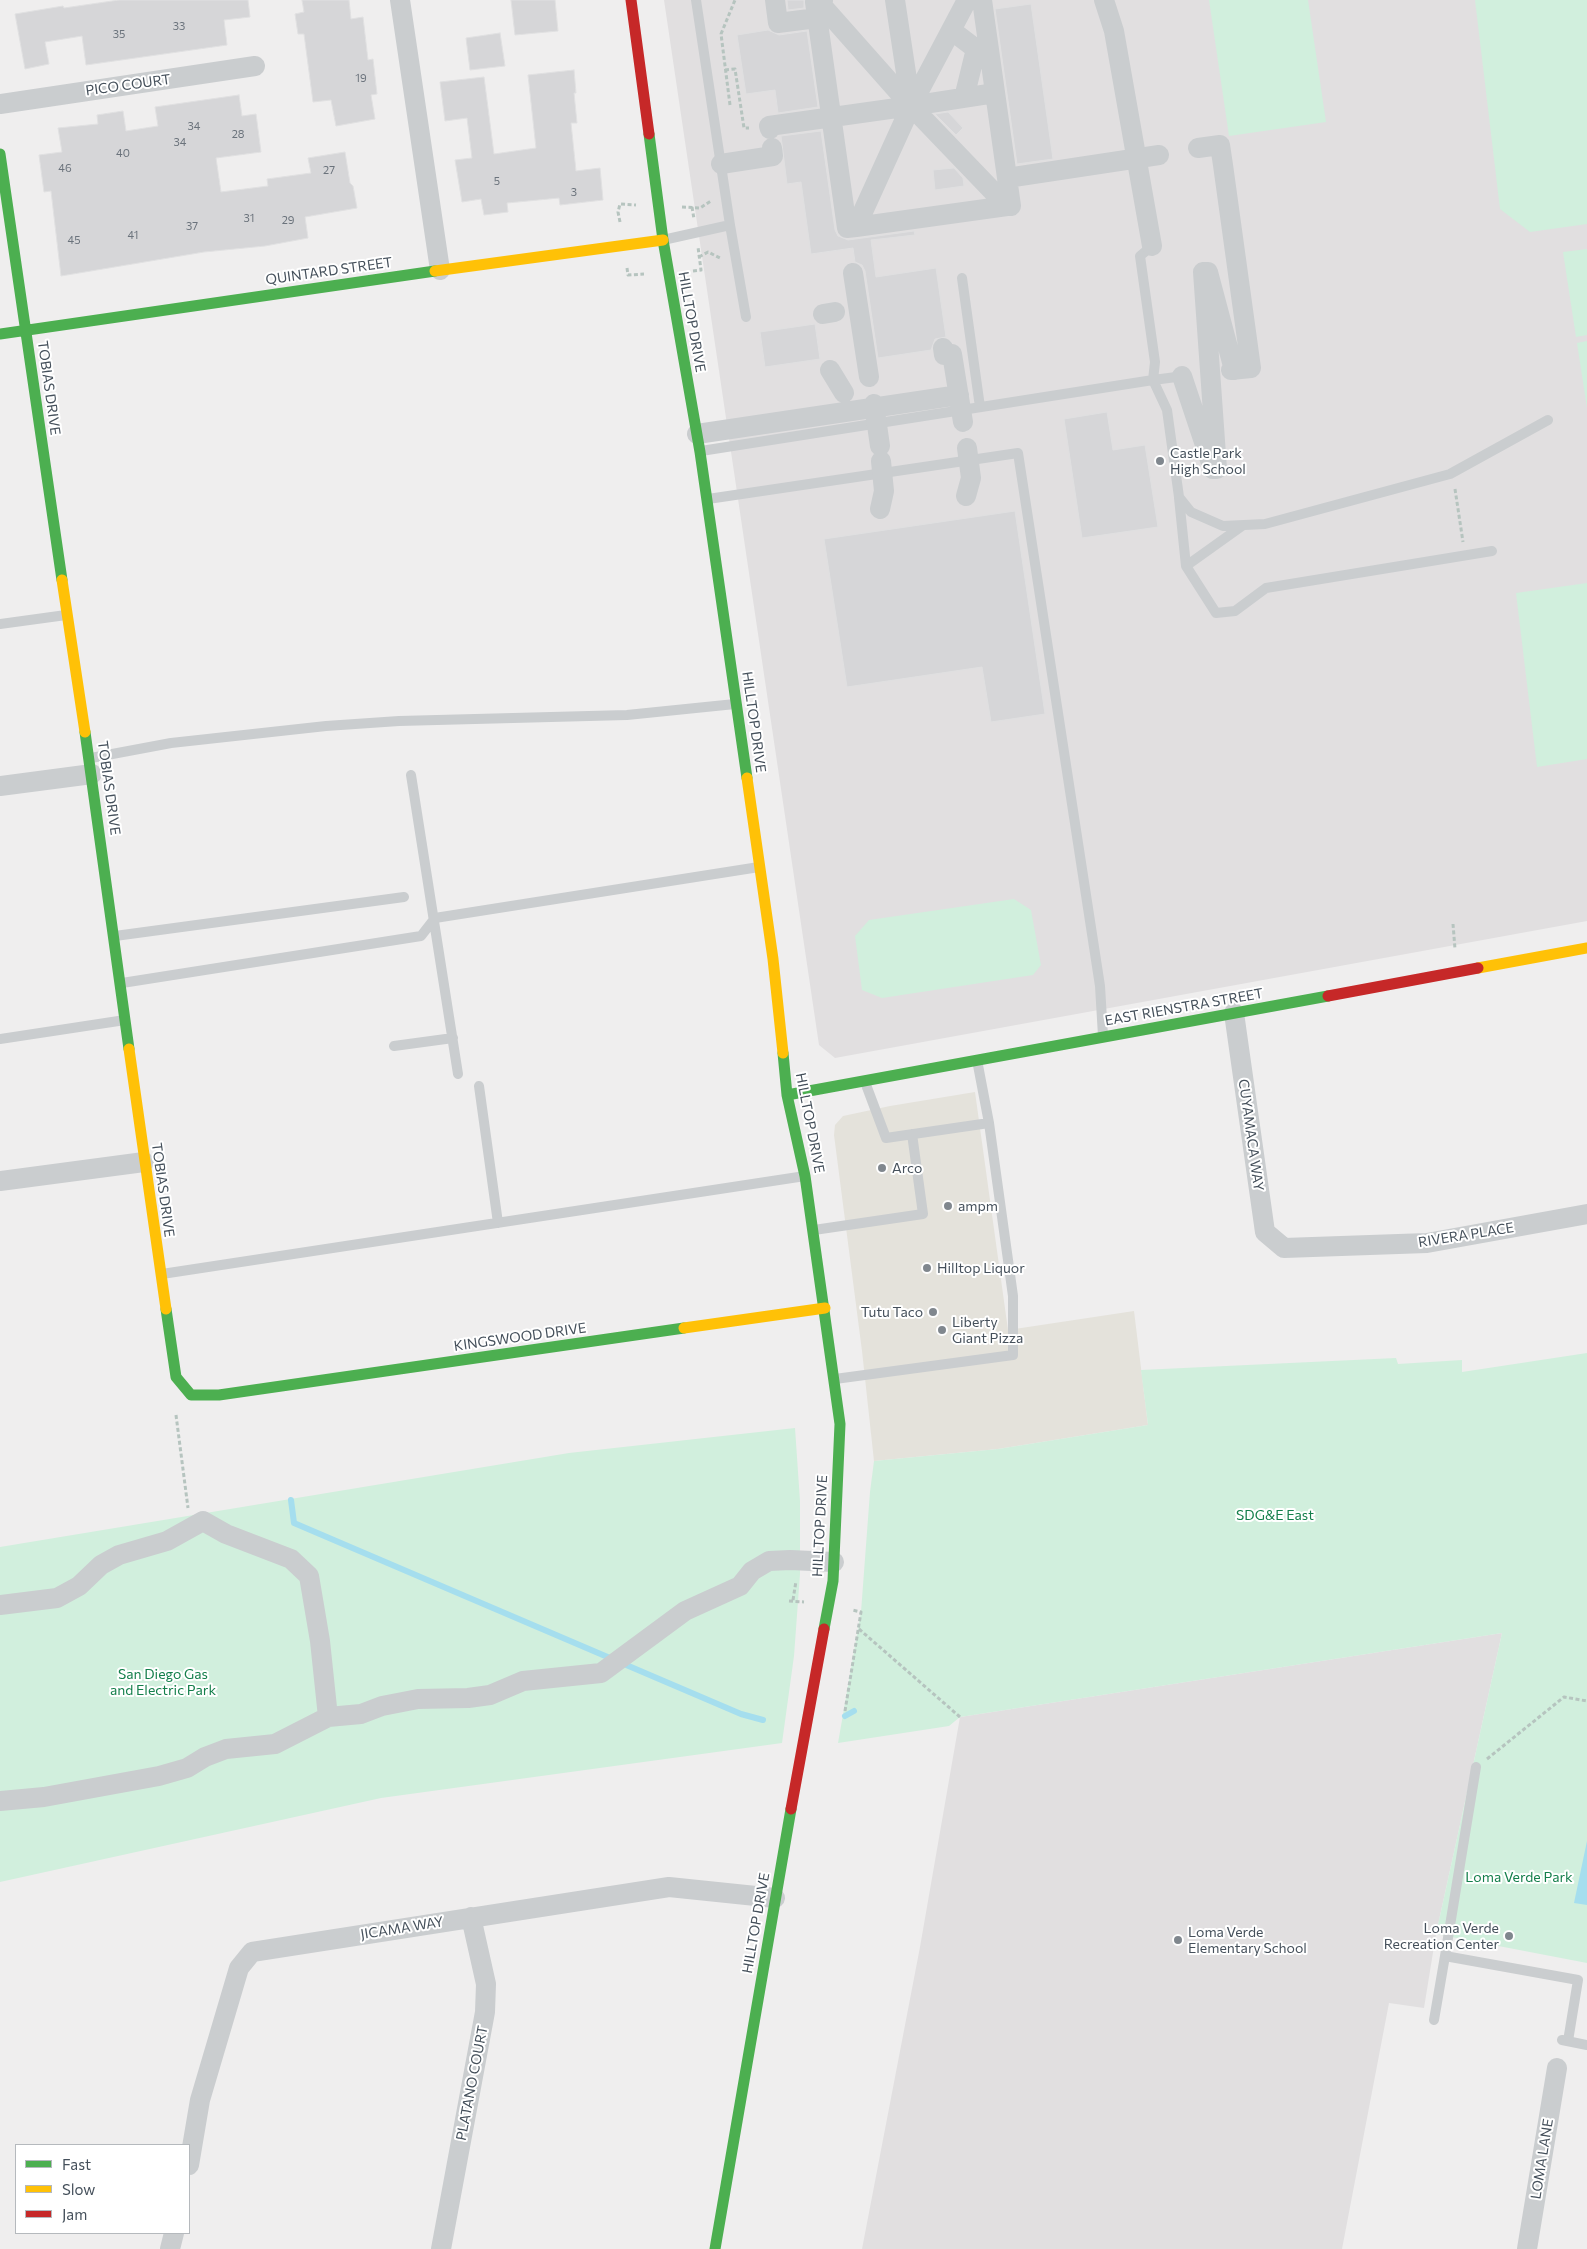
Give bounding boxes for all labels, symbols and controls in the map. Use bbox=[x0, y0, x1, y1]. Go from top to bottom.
house number: 33 bbox=[173, 19, 185, 33]
house number: 35 bbox=[113, 27, 125, 41]
street label: PICO COURT bbox=[84, 71, 172, 99]
house number: 19 bbox=[355, 71, 367, 85]
house number: 34 bbox=[188, 119, 200, 133]
house number: 28 bbox=[232, 127, 244, 141]
house number: 34 bbox=[174, 135, 186, 149]
house number: 40 bbox=[116, 146, 130, 160]
house number: 46 bbox=[58, 161, 72, 175]
house number: 27 bbox=[323, 163, 335, 177]
house number: 5 bbox=[494, 174, 500, 188]
house number: 3 bbox=[571, 185, 577, 199]
house number: 31 bbox=[244, 211, 254, 225]
house number: 29 bbox=[282, 213, 294, 227]
house number: 37 bbox=[186, 219, 198, 233]
house number: 41 bbox=[128, 228, 138, 242]
house number: 45 bbox=[68, 233, 80, 247]
street label: QUINTARD STREET bbox=[265, 254, 393, 288]
street label: HILLTOP DRIVE bbox=[675, 270, 709, 374]
street label: TOBIAS DRIVE bbox=[34, 340, 64, 436]
place label: Castle Park High School bbox=[1170, 445, 1246, 478]
marker: Castle Park High School bbox=[1154, 455, 1166, 467]
street label: HILLTOP DRIVE bbox=[739, 670, 769, 774]
street label: TOBIAS DRIVE bbox=[94, 740, 124, 836]
street label: EAST RIENSTRA STREET bbox=[1104, 985, 1264, 1029]
street label: HILLTOP DRIVE bbox=[792, 1071, 828, 1175]
street label: CUYAMACA WAY bbox=[1235, 1078, 1267, 1192]
street label: TOBIAS DRIVE bbox=[148, 1142, 178, 1238]
place label: Arco bbox=[892, 1160, 922, 1176]
marker: Arco bbox=[876, 1162, 888, 1174]
place label: ampm bbox=[958, 1198, 998, 1214]
marker: ampm bbox=[942, 1200, 954, 1212]
street label: RIVERA PLACE bbox=[1417, 1219, 1515, 1251]
place label: Hilltop Liquor bbox=[937, 1260, 1025, 1276]
marker: Hilltop Liquor bbox=[921, 1262, 933, 1274]
place label: Tutu Taco bbox=[861, 1304, 923, 1320]
marker: Tutu Taco bbox=[927, 1306, 939, 1318]
place label: Liberty Giant Pizza bbox=[952, 1314, 1023, 1346]
street label: KINGSWOOD DRIVE bbox=[453, 1319, 587, 1355]
marker: Liberty Giant Pizza bbox=[936, 1324, 948, 1336]
street label: HILLTOP DRIVE bbox=[809, 1475, 831, 1577]
park label: SDG&E East bbox=[1236, 1507, 1314, 1523]
park label: San Diego Gas and Electric Park bbox=[110, 1666, 216, 1698]
park label: Loma Verde Park bbox=[1465, 1869, 1573, 1885]
street label: HILLTOP DRIVE bbox=[739, 1871, 773, 1975]
street label: JICAMA WAY bbox=[359, 1913, 445, 1943]
place label: Loma Verde Recreation Center bbox=[1384, 1920, 1499, 1952]
place label: Loma Verde Elementary School bbox=[1188, 1924, 1307, 1956]
marker: Loma Verde Recreation Center bbox=[1503, 1930, 1515, 1942]
marker: Loma Verde Elementary School bbox=[1172, 1934, 1184, 1946]
street label: PLATANO COURT bbox=[453, 2024, 491, 2142]
street label: LOMA LANE bbox=[1527, 2118, 1557, 2200]
legend bbox=[15, 2144, 190, 2234]
text: Fast bbox=[62, 2155, 91, 2173]
text: Slow bbox=[62, 2180, 95, 2198]
text: Jam bbox=[62, 2205, 87, 2223]

